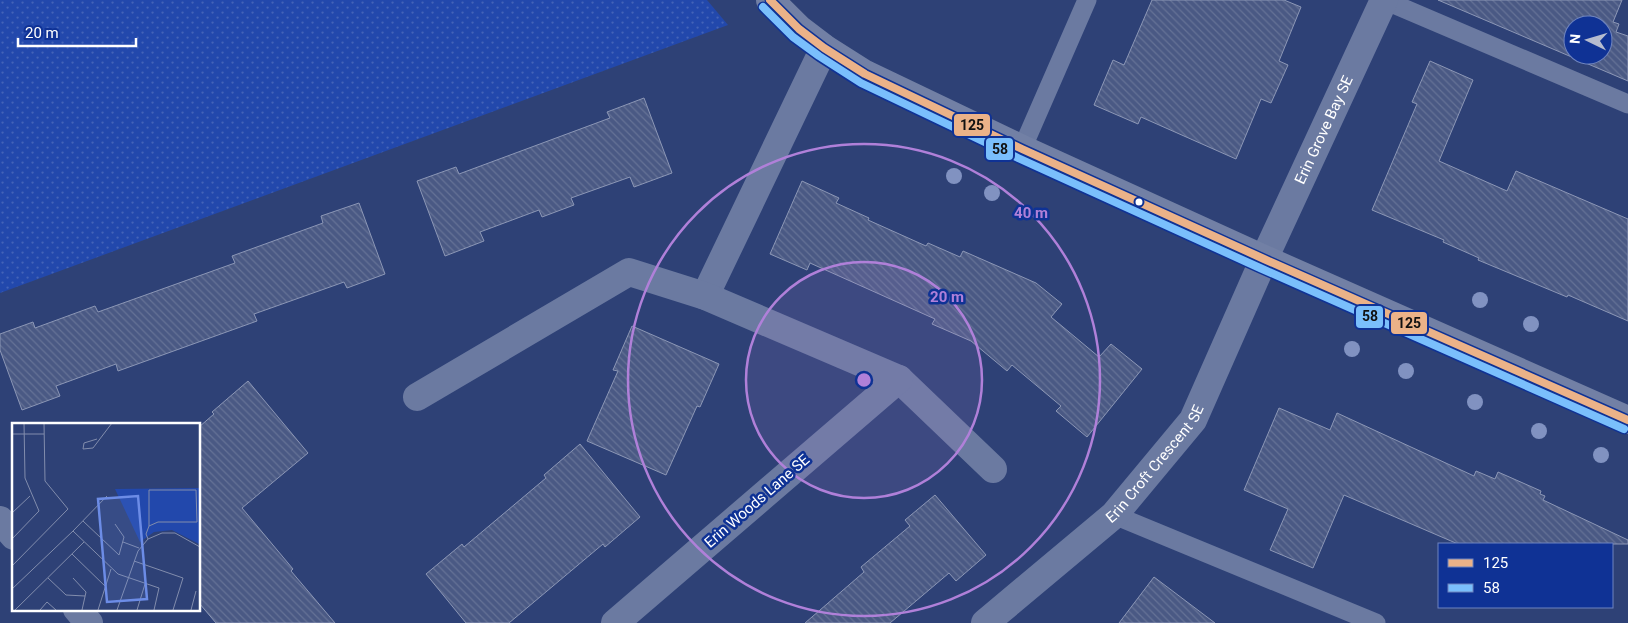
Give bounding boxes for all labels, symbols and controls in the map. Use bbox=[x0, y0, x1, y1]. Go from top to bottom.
scale bar bbox=[18, 15, 135, 47]
north arrow bbox=[1563, 15, 1613, 65]
text: 20 m bbox=[25, 24, 59, 42]
text: N bbox=[1567, 33, 1583, 44]
street label: Erin Grove Bay SE bbox=[1291, 72, 1357, 187]
line badge: 125 bbox=[953, 113, 991, 137]
text: 125 bbox=[960, 117, 984, 133]
line badge: 58 bbox=[985, 137, 1014, 161]
text: 58 bbox=[992, 141, 1008, 157]
unlabelled marker bbox=[1134, 197, 1144, 207]
text: 40 m bbox=[1014, 204, 1048, 222]
text: 20 m bbox=[930, 288, 964, 306]
line badge: 58 bbox=[1355, 305, 1384, 329]
text: 58 bbox=[1362, 308, 1378, 324]
line badge: 125 bbox=[1390, 311, 1428, 335]
text: 125 bbox=[1397, 315, 1421, 331]
centre of rings bbox=[855, 371, 873, 389]
street label: Erin Croft Crescent SE bbox=[1102, 402, 1208, 527]
inset map bbox=[12, 423, 200, 610]
street label: Erin Woods Lane SE bbox=[701, 450, 813, 551]
legend bbox=[1438, 543, 1613, 608]
text: 125 bbox=[1483, 554, 1508, 572]
text: 58 bbox=[1483, 579, 1500, 597]

